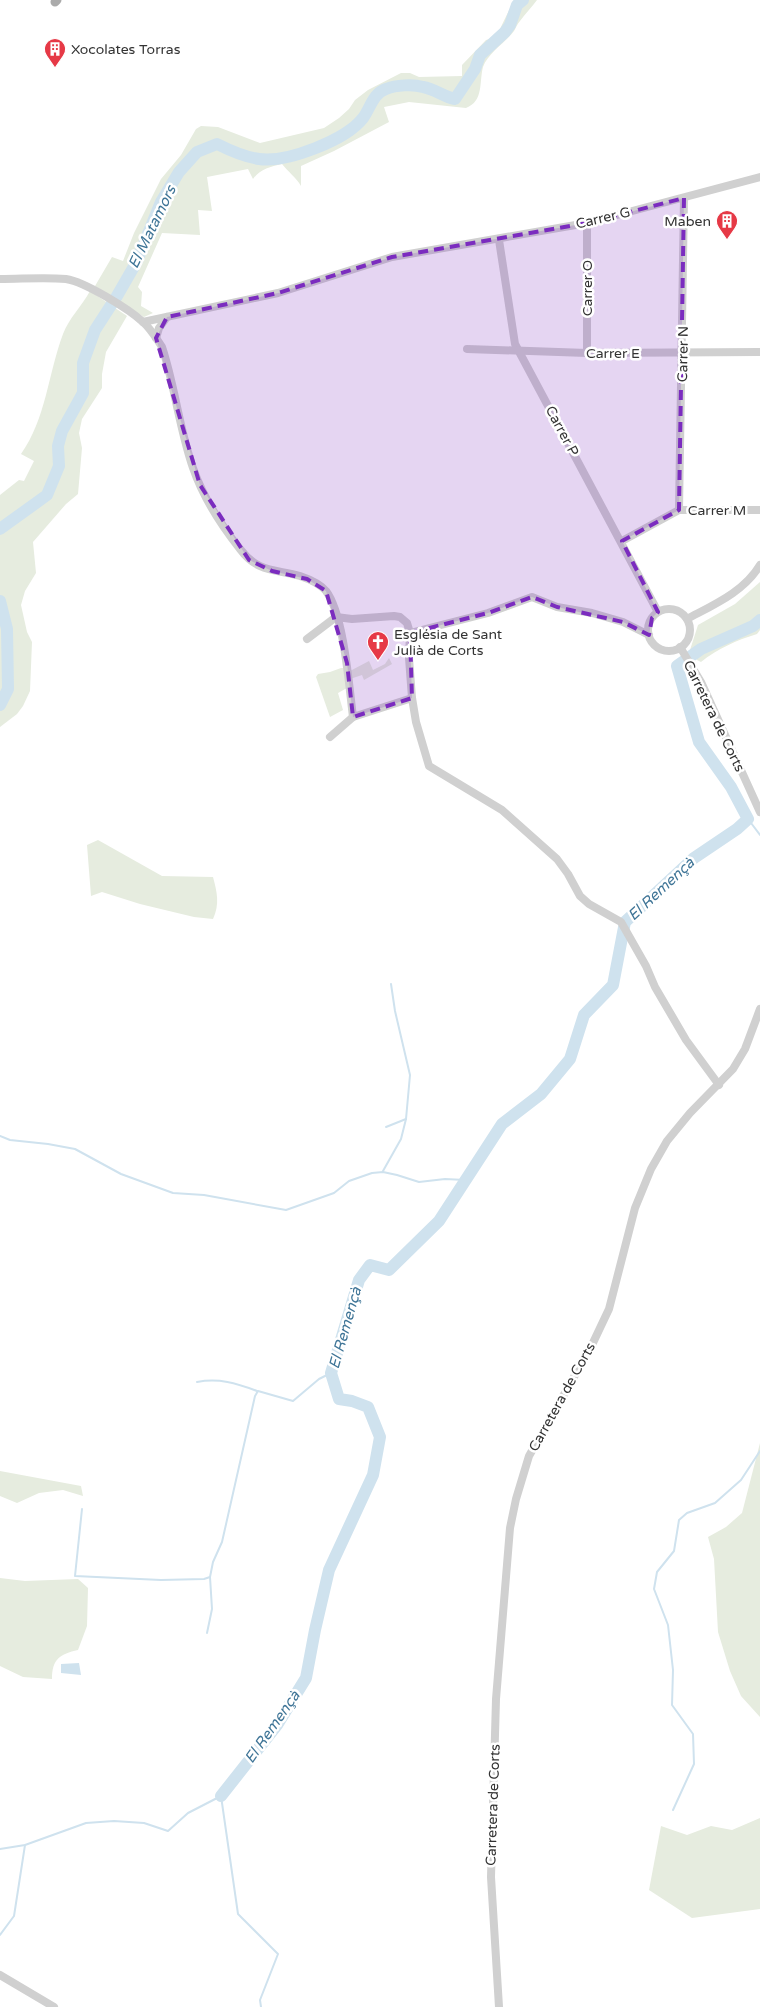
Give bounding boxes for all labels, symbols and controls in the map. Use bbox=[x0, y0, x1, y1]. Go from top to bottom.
building icon: Xocolates Torras bbox=[43, 37, 67, 68]
place label: Xocolates Torras bbox=[71, 41, 181, 58]
water label: El Matamors bbox=[124, 181, 181, 271]
street label: Carrer G bbox=[574, 203, 632, 233]
building icon: Maben bbox=[715, 209, 739, 240]
place label: Maben bbox=[664, 213, 711, 230]
street label: Carrer O bbox=[579, 260, 596, 316]
street label: Carrer N bbox=[674, 326, 692, 382]
street label: Carrer E bbox=[586, 345, 640, 362]
street label: Carrer P bbox=[542, 403, 582, 459]
street label: Carrer M bbox=[688, 502, 746, 519]
place label: Església de Sant Julià de Corts bbox=[394, 626, 503, 659]
church icon: Església de Sant Julià de Corts bbox=[366, 630, 390, 661]
street label: Carretera de Corts bbox=[680, 657, 748, 775]
water label: El Remençà bbox=[624, 853, 698, 924]
water label: El Remençà bbox=[325, 1285, 365, 1371]
street label: Carretera de Corts bbox=[525, 1339, 599, 1454]
water label: El Remençà bbox=[240, 1687, 304, 1767]
street label: Carretera de Corts bbox=[482, 1744, 504, 1866]

